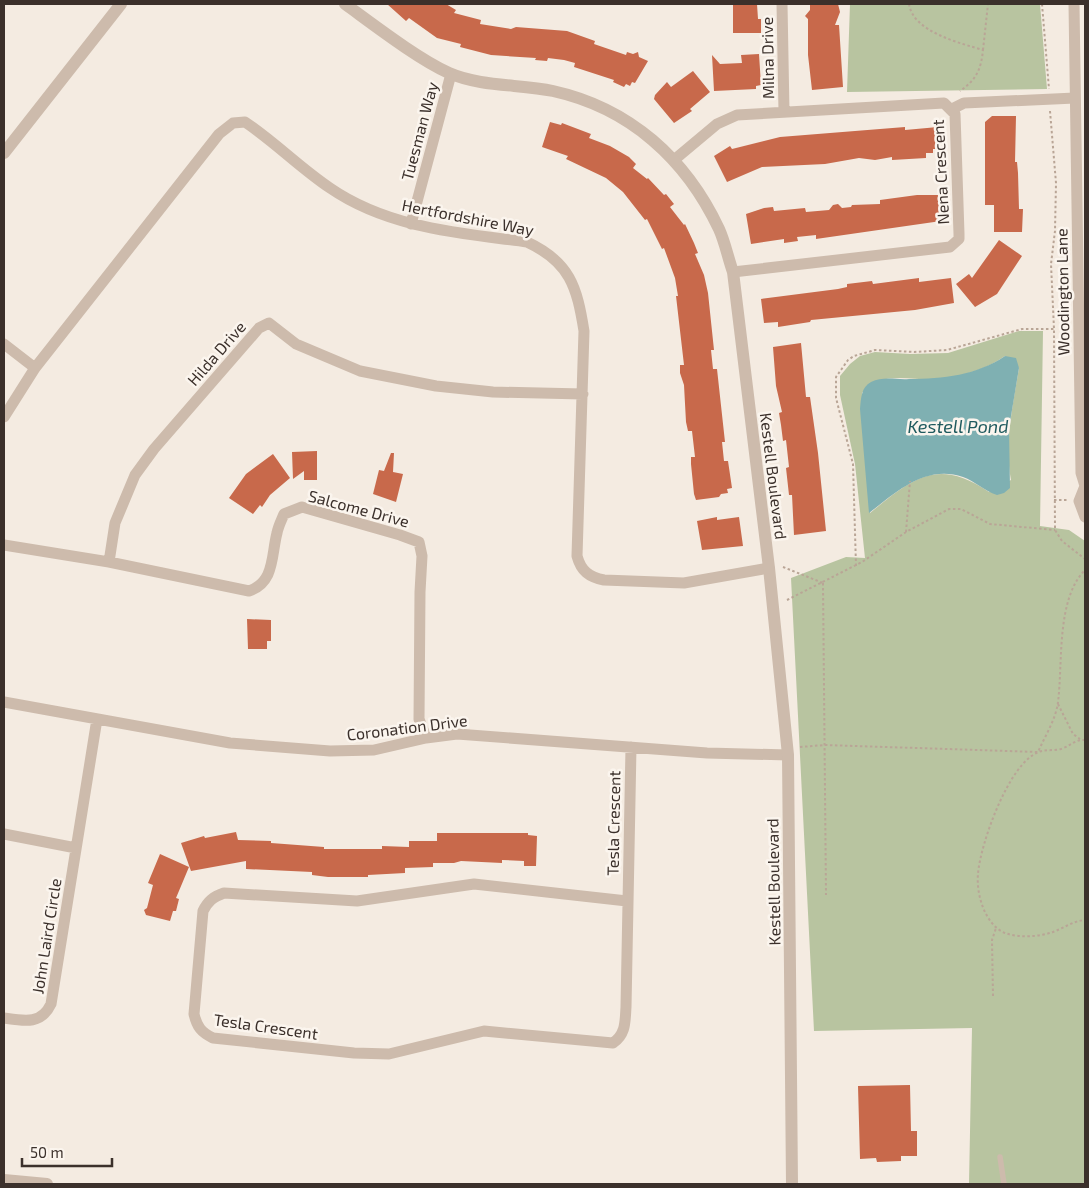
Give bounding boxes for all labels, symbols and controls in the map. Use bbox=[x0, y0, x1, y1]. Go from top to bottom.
street label: Milna Drive bbox=[757, 17, 777, 99]
street label: Tuesman Way bbox=[397, 79, 441, 182]
street label: Nena Crescent bbox=[928, 119, 952, 225]
street label: Hertfordshire Way bbox=[400, 195, 536, 239]
street label: Woodington Lane bbox=[1051, 228, 1073, 356]
street label: Hilda Drive bbox=[183, 317, 249, 389]
street label: Kestell Boulevard bbox=[757, 412, 791, 540]
water label: Kestell Pond bbox=[907, 415, 1009, 437]
street label: Salcome Drive bbox=[307, 485, 411, 531]
street label: Coronation Drive bbox=[345, 710, 469, 744]
street label: Tesla Crescent bbox=[603, 770, 623, 876]
street label: Kestell Boulevard bbox=[762, 818, 784, 946]
street label: John Laird Circle bbox=[27, 877, 65, 995]
street label: Tesla Crescent bbox=[213, 1009, 319, 1043]
scale bar bbox=[22, 1136, 112, 1168]
text: 50 m bbox=[30, 1143, 64, 1161]

